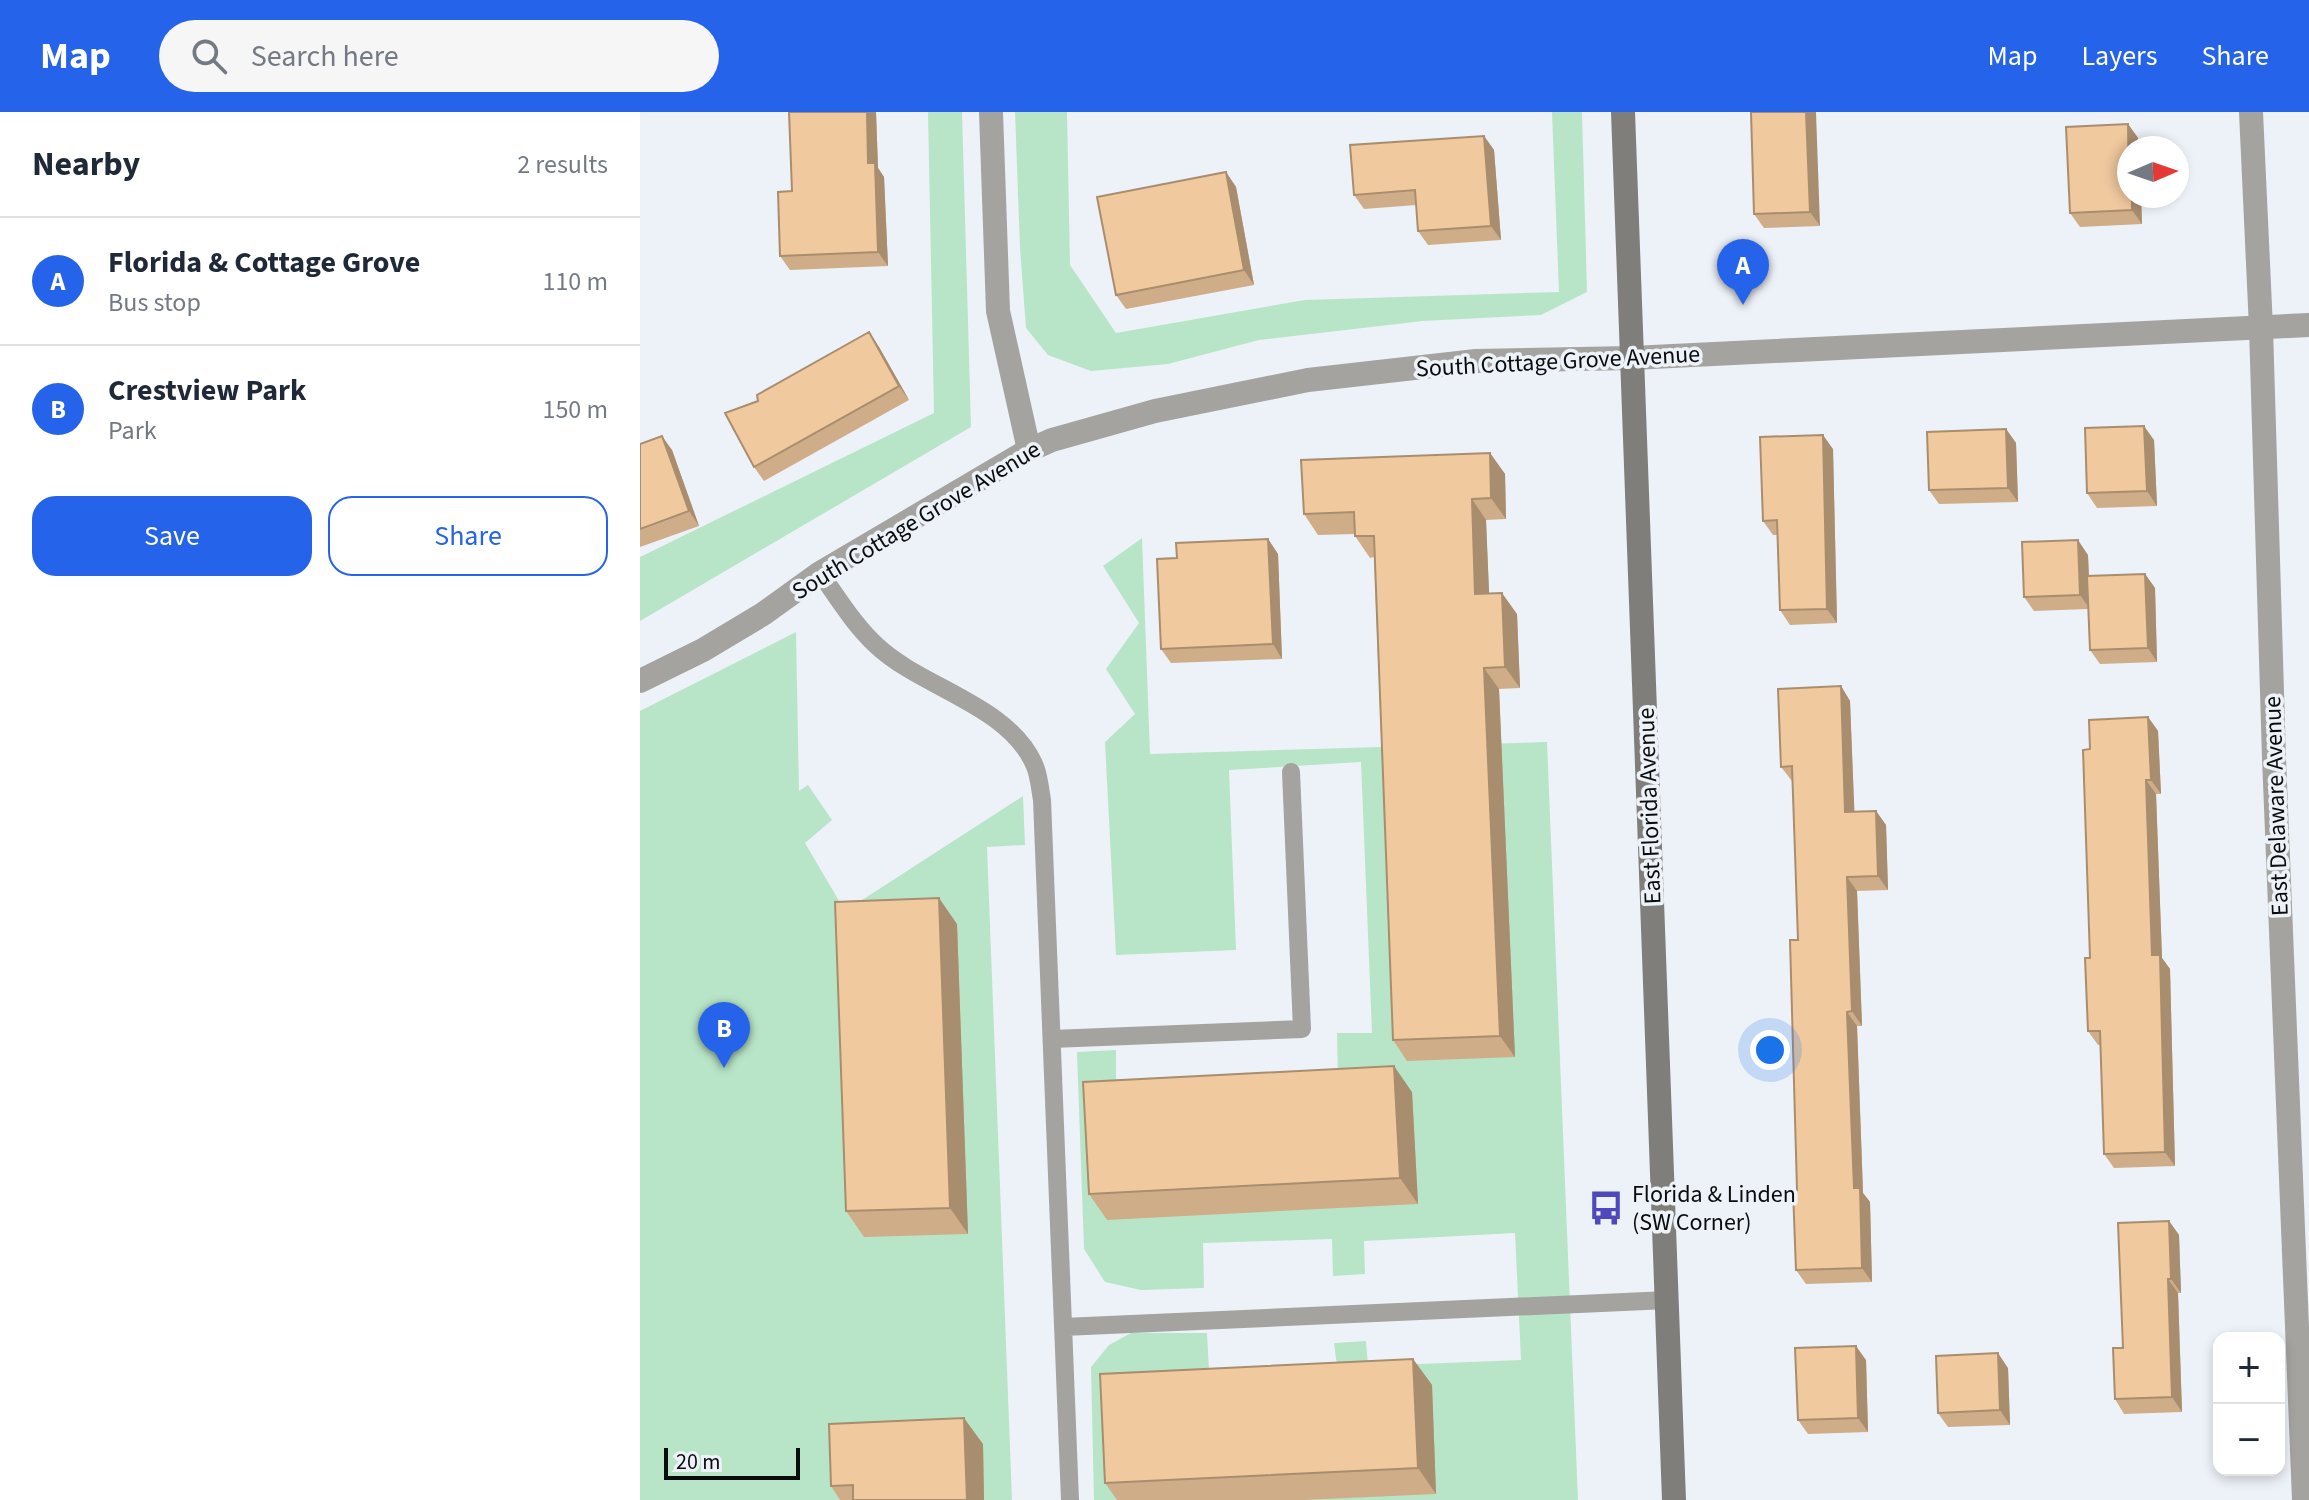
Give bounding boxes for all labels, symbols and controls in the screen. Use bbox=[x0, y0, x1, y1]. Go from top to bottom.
search box bbox=[159, 20, 719, 92]
text: Map bbox=[40, 29, 111, 83]
icon: search bbox=[187, 34, 231, 78]
text: Search here bbox=[251, 35, 399, 78]
text: Map bbox=[1987, 36, 2037, 76]
text: Layers bbox=[2081, 36, 2157, 76]
text: Share bbox=[2201, 36, 2269, 76]
north arrow bbox=[2117, 136, 2189, 208]
text: Nearby bbox=[32, 140, 140, 189]
text: 2 results bbox=[517, 146, 608, 183]
pin: A bbox=[1717, 239, 1769, 305]
text: Florida & Cottage Grove bbox=[108, 241, 420, 284]
text: A bbox=[51, 263, 65, 300]
text: 110 m bbox=[542, 263, 608, 300]
text: Bus stop bbox=[108, 284, 201, 321]
street label: South Cottage Grove Avenue bbox=[1415, 337, 1701, 386]
text: Crestview Park bbox=[108, 369, 307, 412]
text: B bbox=[50, 391, 66, 428]
text: 150 m bbox=[542, 391, 608, 428]
text: Park bbox=[108, 412, 157, 449]
street label: South Cottage Grove Avenue bbox=[785, 432, 1047, 609]
button: Save bbox=[32, 496, 312, 576]
button: Share bbox=[328, 496, 608, 576]
street label: East Delaware Avenue bbox=[2255, 695, 2298, 917]
street label: East Florida Avenue bbox=[1629, 707, 1670, 905]
pin: B bbox=[698, 1002, 750, 1068]
your location bbox=[1750, 1030, 1790, 1070]
place label: Florida & Linden (SW Corner) bbox=[1632, 1177, 1796, 1240]
bus stop icon: Florida & Linden (SW Corner) bbox=[1587, 1189, 1625, 1227]
map controls bbox=[2213, 1332, 2285, 1476]
button: + bbox=[2213, 1332, 2285, 1404]
button: − bbox=[2213, 1404, 2285, 1476]
scale bar bbox=[664, 1444, 800, 1480]
text: 20 m bbox=[676, 1446, 721, 1478]

